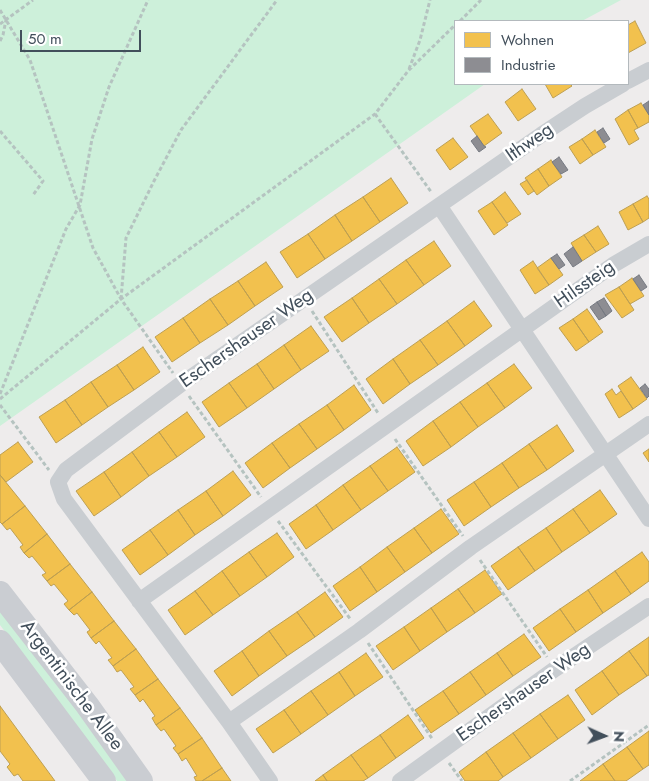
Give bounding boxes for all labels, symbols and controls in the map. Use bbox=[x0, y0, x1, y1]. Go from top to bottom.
scale bar bbox=[22, 20, 144, 52]
legend bbox=[454, 20, 629, 85]
text: 50 m bbox=[28, 28, 62, 50]
text: Wohnen bbox=[501, 29, 554, 51]
text: Industrie bbox=[501, 54, 555, 76]
street label: Ithweg bbox=[502, 119, 558, 167]
street label: Hilssteig bbox=[550, 256, 620, 314]
street label: Eschershauser Weg bbox=[176, 284, 318, 394]
street label: Argentinische Allee bbox=[15, 617, 127, 755]
street label: Eschershauser Weg bbox=[453, 638, 595, 748]
north arrow bbox=[579, 711, 629, 761]
text: N bbox=[609, 731, 629, 742]

